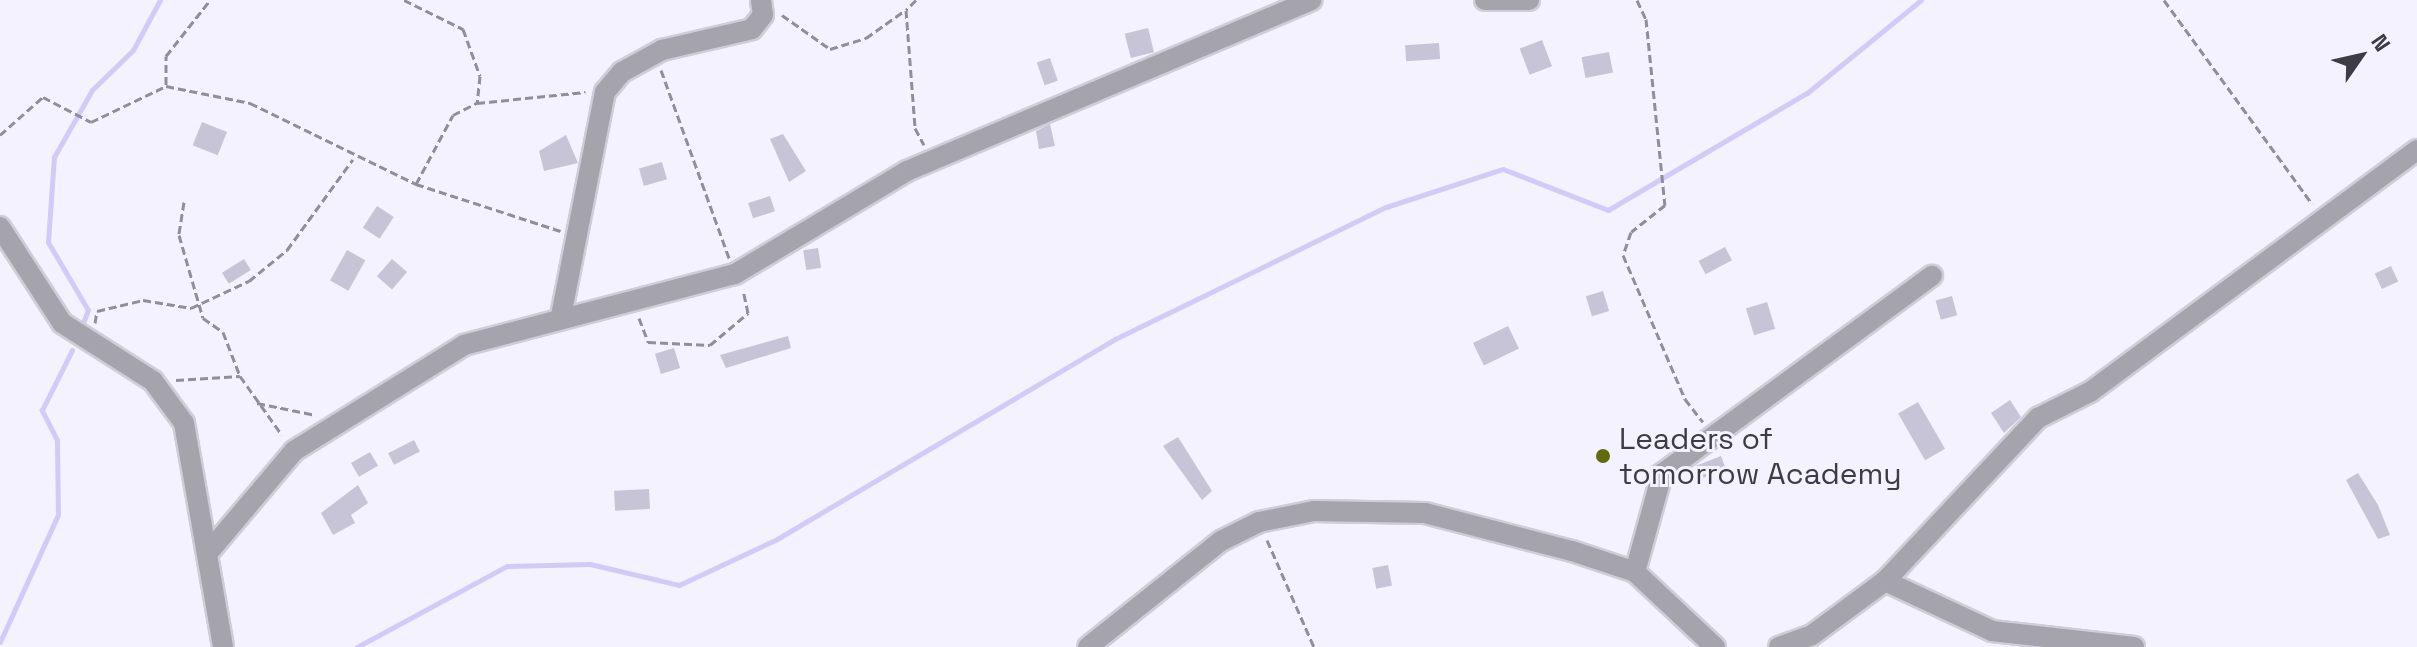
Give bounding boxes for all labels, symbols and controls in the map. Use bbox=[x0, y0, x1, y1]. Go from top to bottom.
north arrow bbox=[2321, 16, 2401, 96]
text: N bbox=[2365, 29, 2397, 57]
place label: Leaders of tomorrow Academy bbox=[1619, 421, 1902, 492]
marker: Leaders of tomorrow Academy bbox=[1594, 447, 1612, 465]

